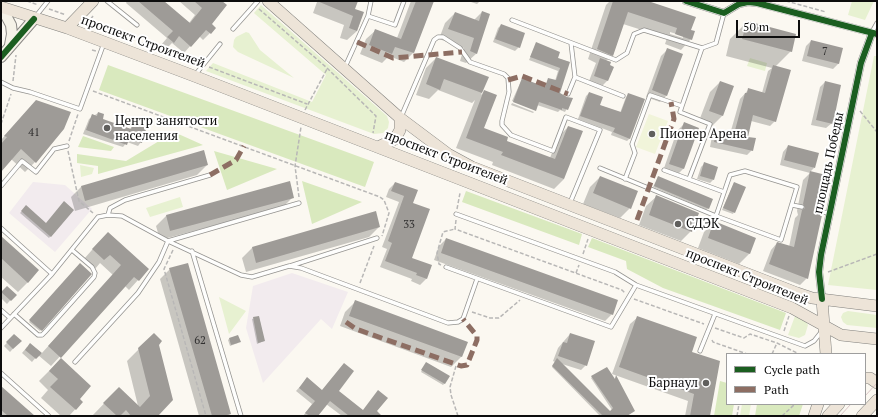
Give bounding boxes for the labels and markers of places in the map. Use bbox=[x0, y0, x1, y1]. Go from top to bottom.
place label: Центр занятости населения bbox=[115, 113, 217, 144]
marker: Центр занятости населения bbox=[102, 123, 112, 133]
place label: Пионер Арена bbox=[660, 126, 747, 142]
marker: Пионер Арена bbox=[647, 129, 657, 139]
place label: СДЭК bbox=[686, 216, 719, 232]
marker: СДЭК bbox=[673, 219, 683, 229]
place label: Барнаул bbox=[648, 375, 698, 391]
marker: Барнаул bbox=[701, 378, 711, 388]

